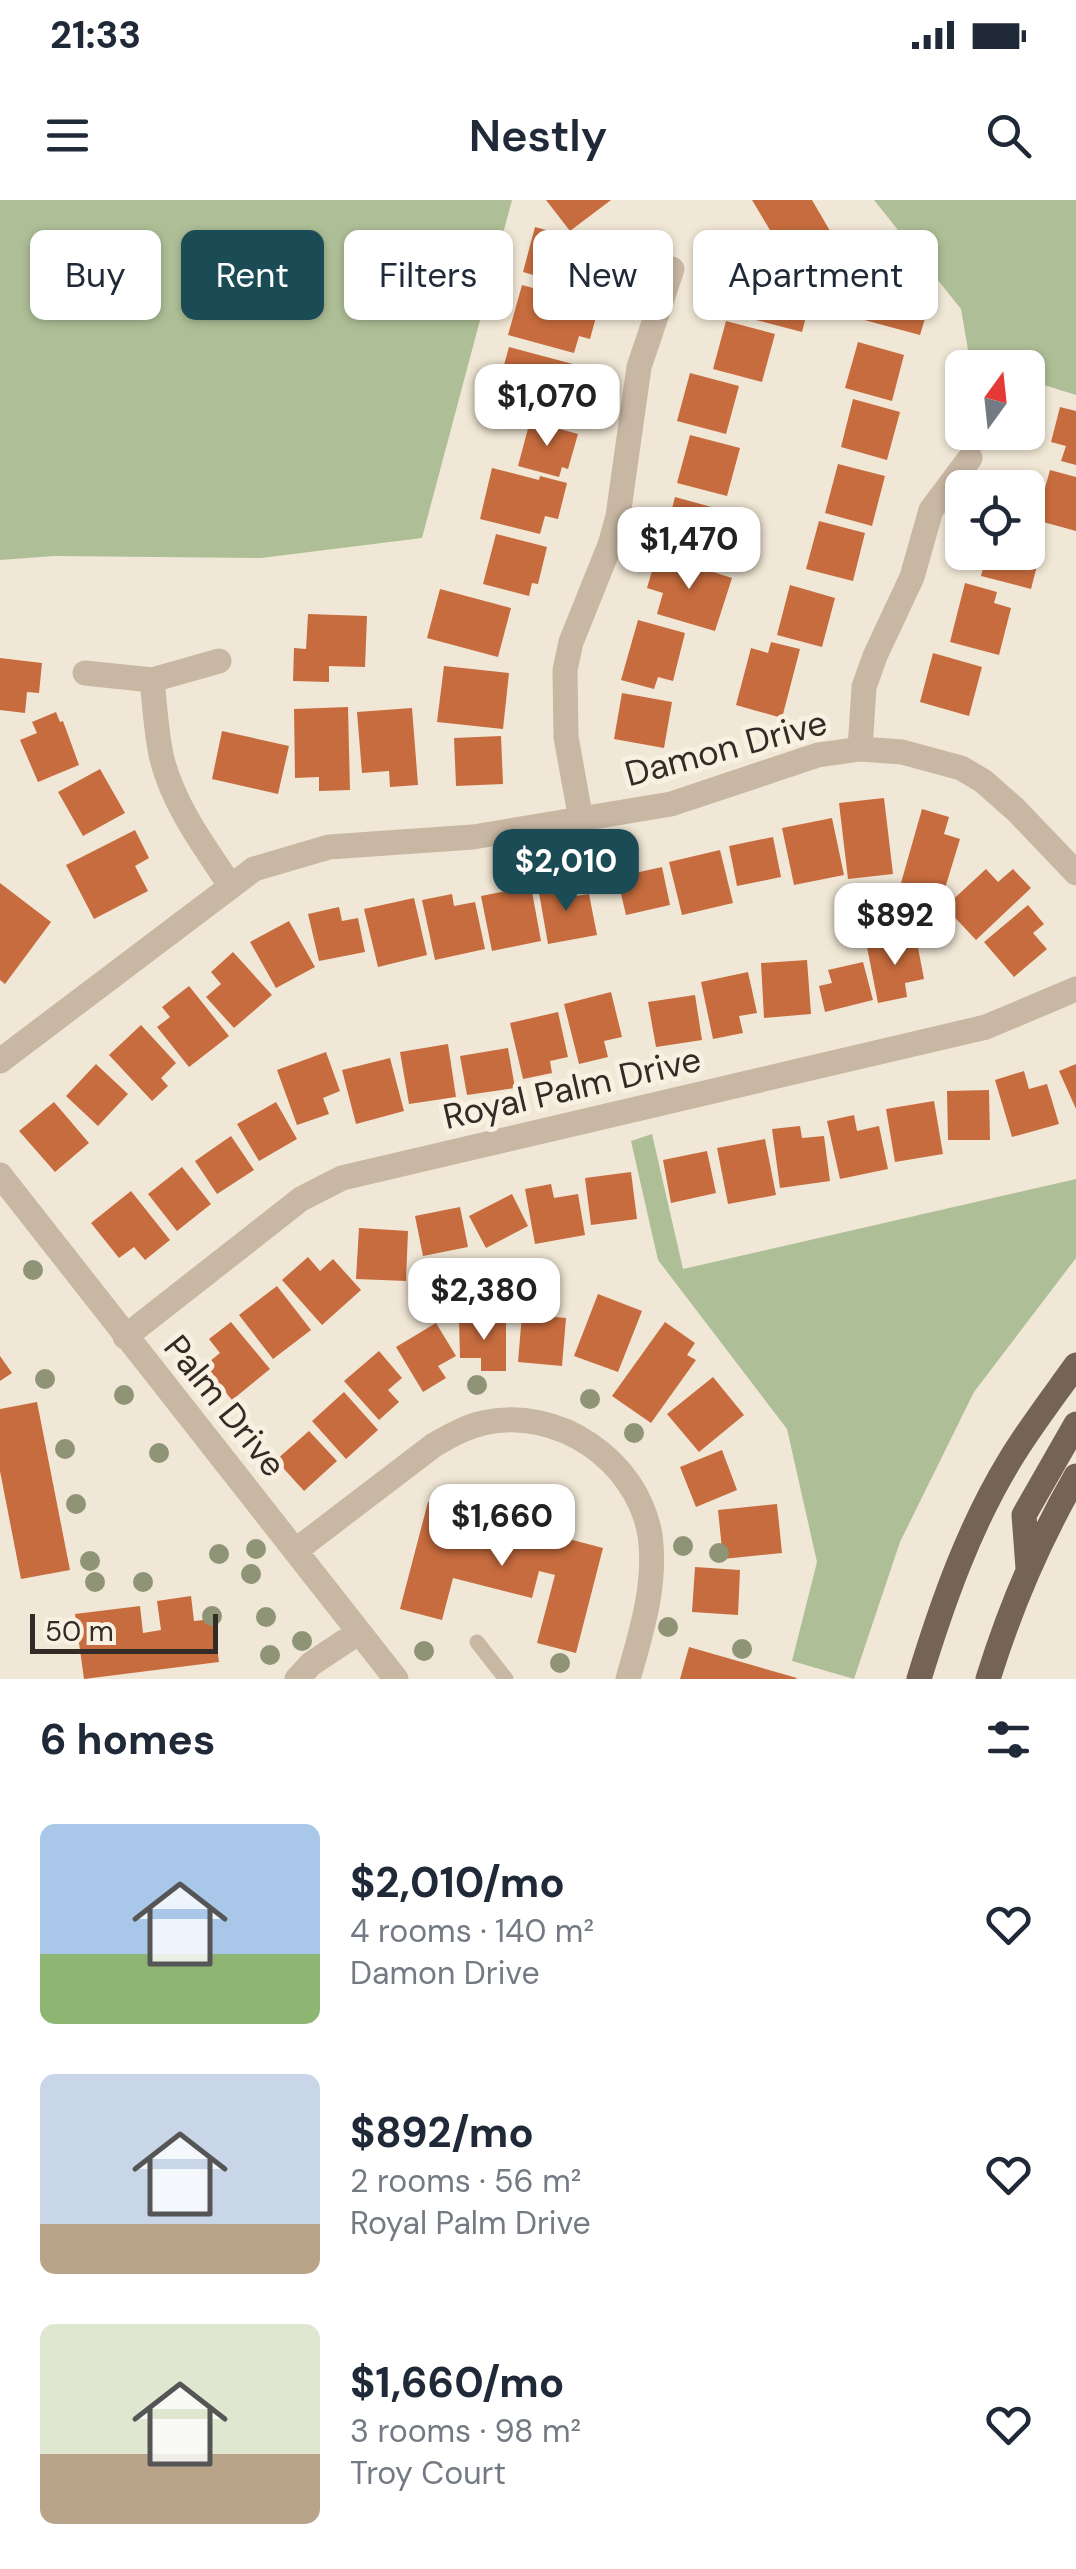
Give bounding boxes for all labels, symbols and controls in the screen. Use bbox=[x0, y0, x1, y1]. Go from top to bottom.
text: 21:33 bbox=[50, 10, 141, 60]
text: Nestly bbox=[469, 106, 607, 165]
icon: menu bbox=[40, 108, 95, 163]
icon: search bbox=[981, 108, 1036, 163]
chip: Buy bbox=[30, 230, 161, 320]
chip: Rent bbox=[181, 230, 324, 320]
chip: Filters bbox=[344, 230, 513, 320]
chip: New bbox=[533, 230, 673, 320]
chip: Apartment bbox=[693, 230, 938, 320]
north arrow bbox=[945, 350, 1045, 450]
map controls bbox=[945, 350, 1045, 570]
pin: $1,070 bbox=[466, 364, 628, 449]
text: $1,070 bbox=[497, 375, 597, 417]
button: locate bbox=[945, 470, 1045, 570]
pin: $1,470 bbox=[608, 507, 770, 592]
text: $1,470 bbox=[639, 518, 739, 560]
street label: Damon Drive bbox=[620, 699, 832, 797]
pin: $2,010 bbox=[485, 829, 647, 914]
text: $2,010 bbox=[515, 840, 617, 882]
pin: $892 bbox=[836, 883, 954, 968]
text: $892 bbox=[856, 894, 934, 936]
street label: Royal Palm Drive bbox=[439, 1036, 705, 1140]
pin: $2,380 bbox=[403, 1258, 565, 1343]
text: $2,380 bbox=[430, 1269, 538, 1311]
street label: Palm Drive bbox=[154, 1326, 296, 1486]
pin: $1,660 bbox=[421, 1484, 583, 1569]
text: $1,660 bbox=[451, 1495, 553, 1537]
scale bar bbox=[30, 1609, 218, 1653]
text: 50 m bbox=[45, 1613, 114, 1650]
text: 6 homes bbox=[40, 1712, 215, 1767]
icon: filters bbox=[981, 1712, 1036, 1767]
text: $2,010/mo bbox=[350, 1855, 565, 1910]
icon: home bbox=[120, 1864, 240, 1984]
icon: heart bbox=[981, 1897, 1036, 1952]
text: 4 rooms · 140 m² bbox=[350, 1910, 594, 1952]
text: Damon Drive bbox=[350, 1952, 540, 1994]
text: $892/mo bbox=[350, 2105, 534, 2160]
icon: home bbox=[120, 2114, 240, 2234]
icon: heart bbox=[981, 2147, 1036, 2202]
text: 2 rooms · 56 m² bbox=[350, 2160, 581, 2202]
text: Royal Palm Drive bbox=[350, 2202, 591, 2244]
text: $1,660/mo bbox=[350, 2355, 564, 2410]
icon: home bbox=[120, 2364, 240, 2484]
icon: heart bbox=[981, 2397, 1036, 2452]
text: 3 rooms · 98 m² bbox=[350, 2410, 581, 2452]
text: Troy Court bbox=[350, 2452, 506, 2494]

